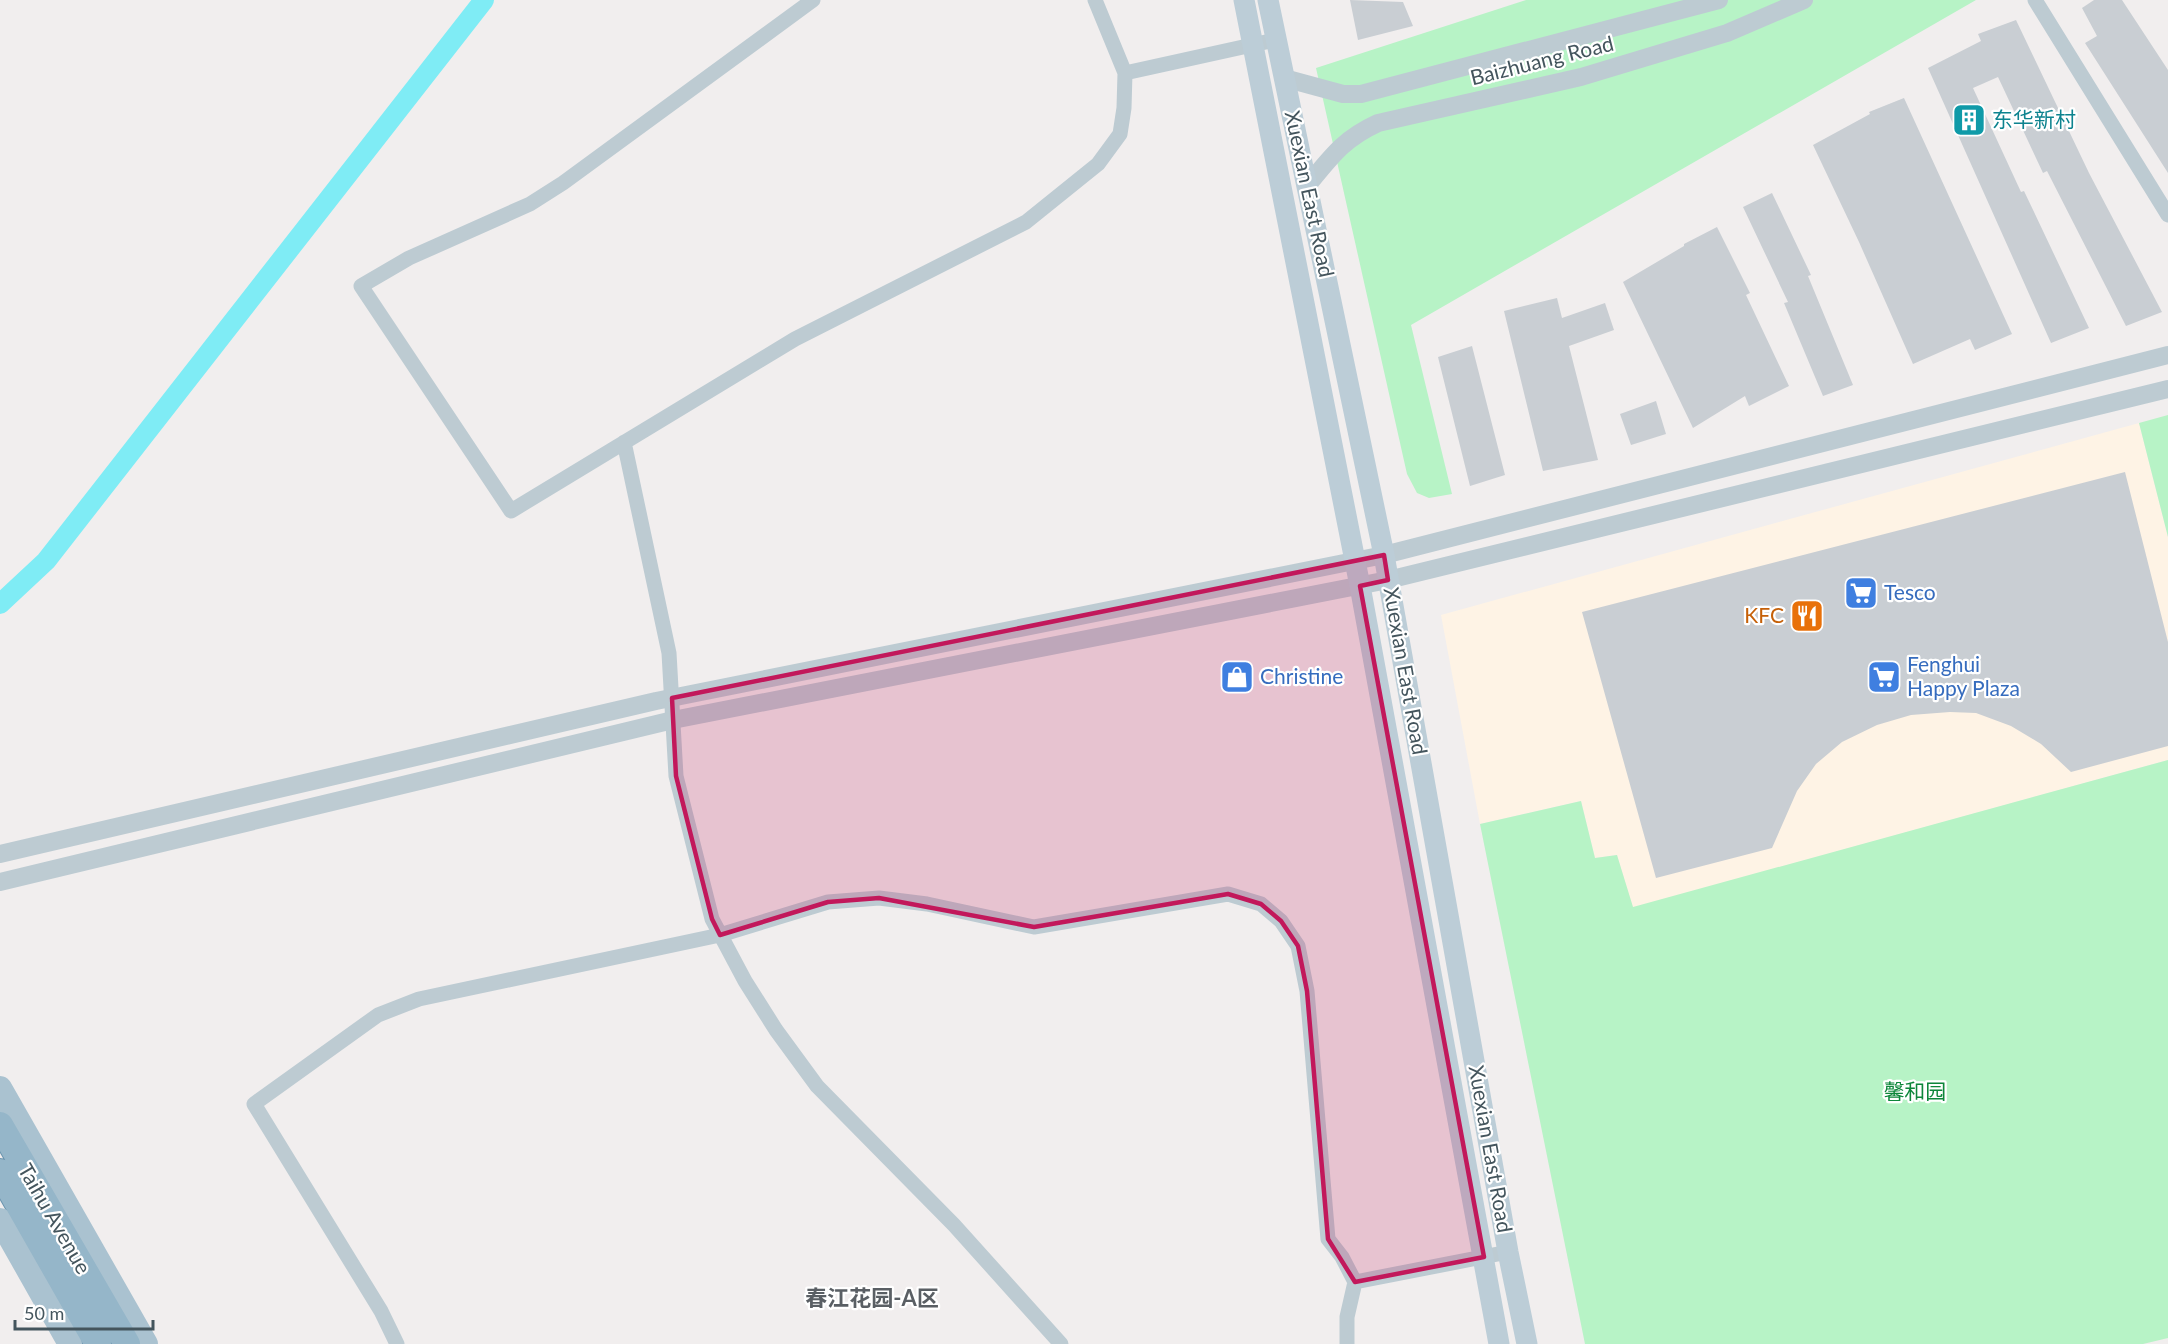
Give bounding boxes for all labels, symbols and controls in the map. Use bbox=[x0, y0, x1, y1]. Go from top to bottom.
street label: Baizhuang Road bbox=[1467, 30, 1616, 89]
building icon: 东华新村 bbox=[1951, 102, 1987, 138]
place label: 东华新村 bbox=[1992, 106, 2076, 131]
street label: Xuexian East Road bbox=[1281, 108, 1340, 279]
supermarket icon: Tesco bbox=[1843, 575, 1879, 611]
place label: Tesco bbox=[1884, 579, 1936, 604]
street label: Xuexian East Road bbox=[1379, 585, 1434, 756]
restaurant icon: KFC bbox=[1789, 598, 1825, 634]
place label: KFC bbox=[1744, 602, 1784, 627]
place label: Fenghui Happy Plaza bbox=[1907, 651, 2020, 700]
shop icon: Christine bbox=[1219, 659, 1255, 695]
supermarket icon: Fenghui Happy Plaza bbox=[1866, 659, 1902, 695]
place label: Christine bbox=[1260, 663, 1343, 688]
street label: Xuexian East Road bbox=[1464, 1063, 1519, 1234]
park label: 馨和园 bbox=[1884, 1078, 1947, 1103]
street label: Taihu Avenue bbox=[14, 1159, 97, 1278]
district label: 春江花园-A区 bbox=[805, 1284, 939, 1311]
scale bar bbox=[15, 1293, 153, 1331]
text: 50 m bbox=[24, 1302, 64, 1324]

